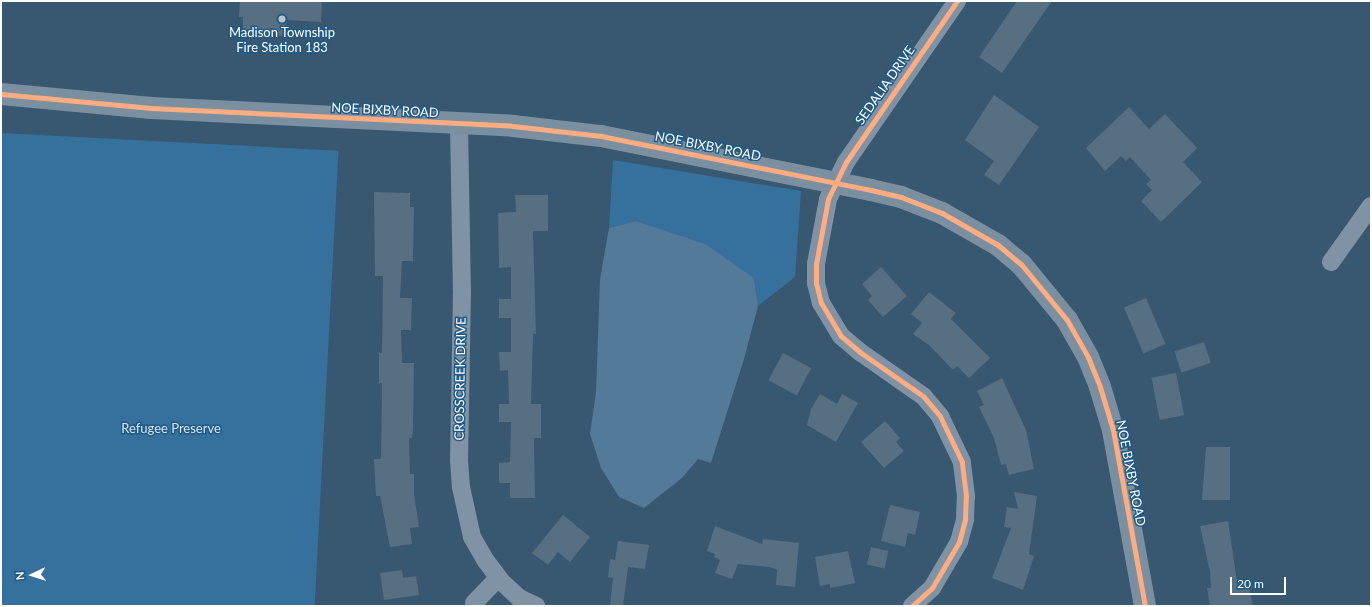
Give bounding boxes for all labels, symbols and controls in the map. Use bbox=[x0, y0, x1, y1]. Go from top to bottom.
marker: Madison Township Fire Station 183 bbox=[277, 14, 287, 24]
place label: Madison Township Fire Station 183 bbox=[229, 25, 335, 56]
street label: SEDALIA DRIVE bbox=[852, 42, 918, 128]
street label: NOE BIXBY ROAD bbox=[331, 99, 439, 121]
street label: NOE BIXBY ROAD bbox=[653, 128, 763, 164]
street label: CROSSCREEK DRIVE bbox=[451, 317, 469, 441]
street label: NOE BIXBY ROAD bbox=[1113, 418, 1149, 528]
park label: Refugee Preserve bbox=[121, 420, 221, 436]
north arrow bbox=[12, 555, 52, 595]
scale bar bbox=[1232, 569, 1288, 595]
text: N bbox=[13, 571, 26, 581]
text: 20 m bbox=[1237, 576, 1264, 591]

